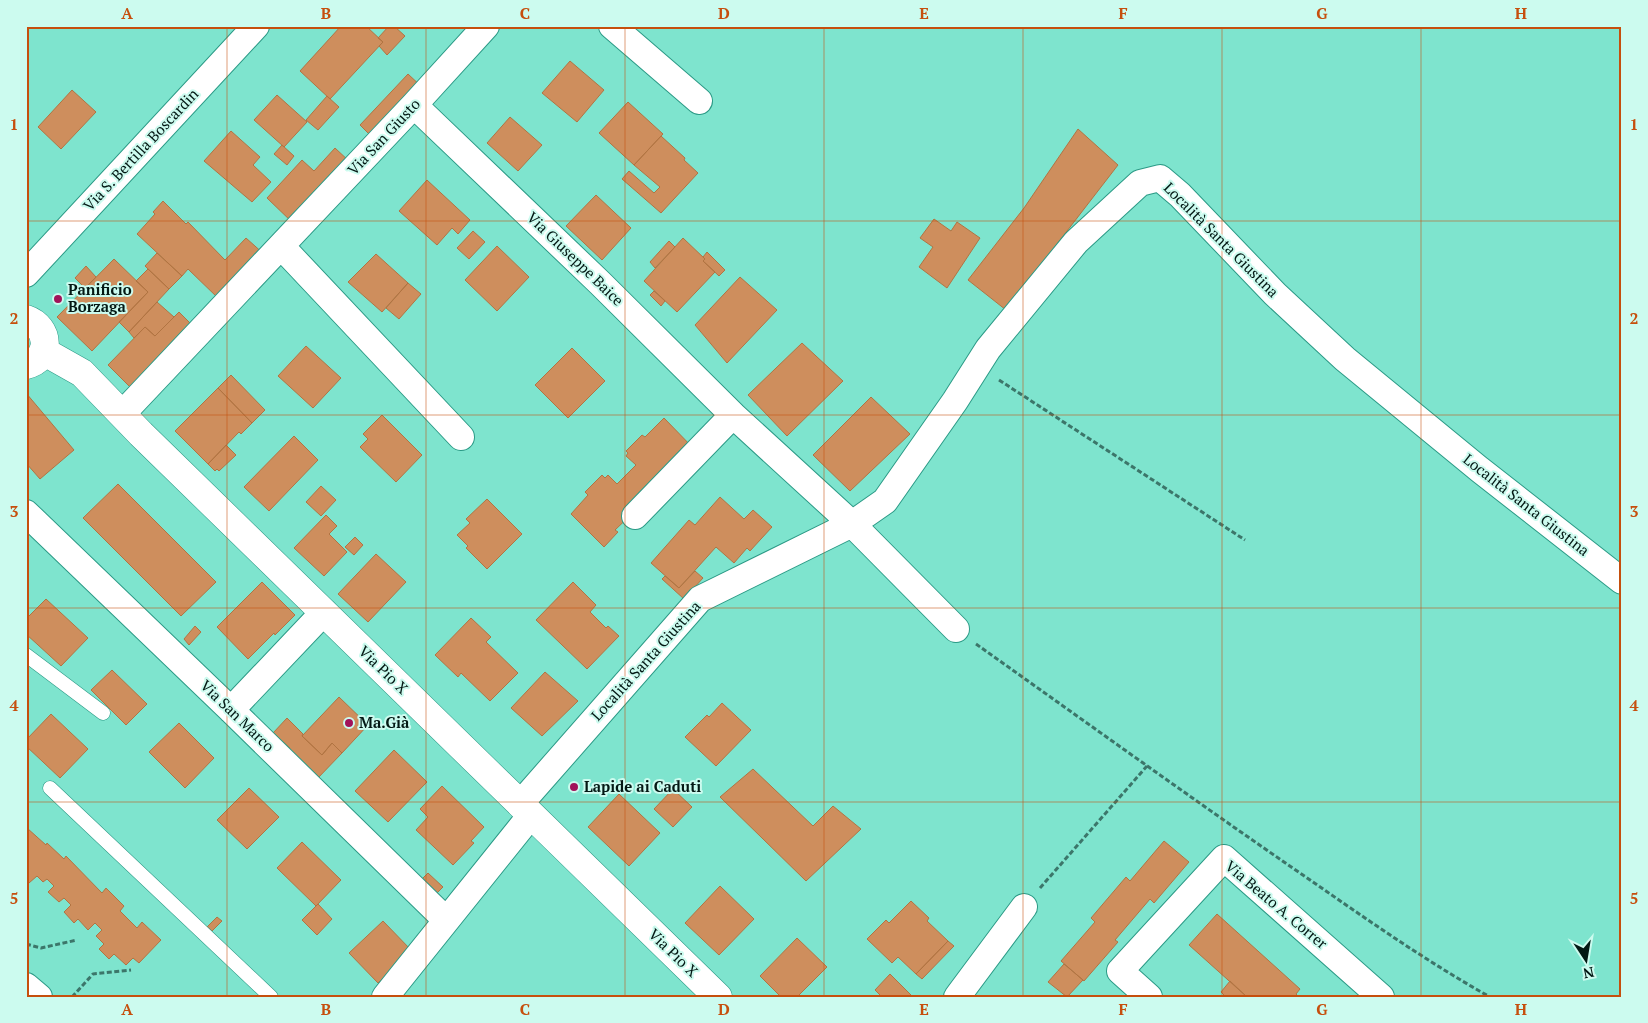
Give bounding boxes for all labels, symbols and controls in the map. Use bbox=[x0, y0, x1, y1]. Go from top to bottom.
text: A bbox=[121, 2, 133, 24]
text: B bbox=[321, 2, 331, 24]
text: C bbox=[520, 2, 530, 24]
text: D bbox=[718, 2, 730, 24]
text: E bbox=[919, 2, 929, 24]
text: F bbox=[1118, 2, 1128, 24]
text: G bbox=[1316, 2, 1328, 24]
text: H bbox=[1515, 2, 1527, 24]
street label: Via S. Bertilla Boscardin bbox=[78, 84, 202, 215]
street label: Via San Giusto bbox=[343, 94, 424, 179]
text: 1 bbox=[9, 113, 19, 135]
text: 1 bbox=[1629, 113, 1639, 135]
street label: Località Santa Giustina bbox=[1160, 178, 1284, 301]
street label: Via Giuseppe Baice bbox=[523, 207, 628, 310]
place label: Panificio Borzaga bbox=[68, 279, 132, 316]
marker: Panificio Borzaga bbox=[52, 293, 64, 305]
text: 2 bbox=[9, 307, 19, 329]
text: 2 bbox=[1629, 307, 1639, 329]
street label: Località Santa Giustina bbox=[1459, 449, 1594, 560]
text: 3 bbox=[9, 500, 19, 522]
text: 3 bbox=[1629, 500, 1639, 522]
street label: Località Santa Giustina bbox=[586, 596, 705, 725]
street label: Via Pio X bbox=[355, 641, 413, 698]
street label: Via San Marco bbox=[196, 675, 279, 756]
text: 4 bbox=[9, 694, 19, 716]
text: 4 bbox=[1629, 694, 1639, 716]
place label: Ma.Già bbox=[359, 712, 410, 732]
marker: Ma.Già bbox=[343, 717, 355, 729]
place label: Lapide ai Caduti bbox=[584, 776, 701, 796]
marker: Lapide ai Caduti bbox=[568, 781, 580, 793]
street label: Via Beato A. Correr bbox=[1221, 856, 1332, 953]
text: 5 bbox=[9, 887, 19, 909]
text: 5 bbox=[1629, 887, 1639, 909]
street label: Via Pio X bbox=[645, 924, 703, 981]
north arrow bbox=[1560, 936, 1610, 986]
text: N bbox=[1581, 963, 1596, 984]
text: A bbox=[121, 998, 133, 1020]
text: B bbox=[321, 998, 331, 1020]
text: C bbox=[520, 998, 530, 1020]
text: D bbox=[718, 998, 730, 1020]
text: E bbox=[919, 998, 929, 1020]
text: F bbox=[1118, 998, 1128, 1020]
text: G bbox=[1316, 998, 1328, 1020]
text: H bbox=[1515, 998, 1527, 1020]

